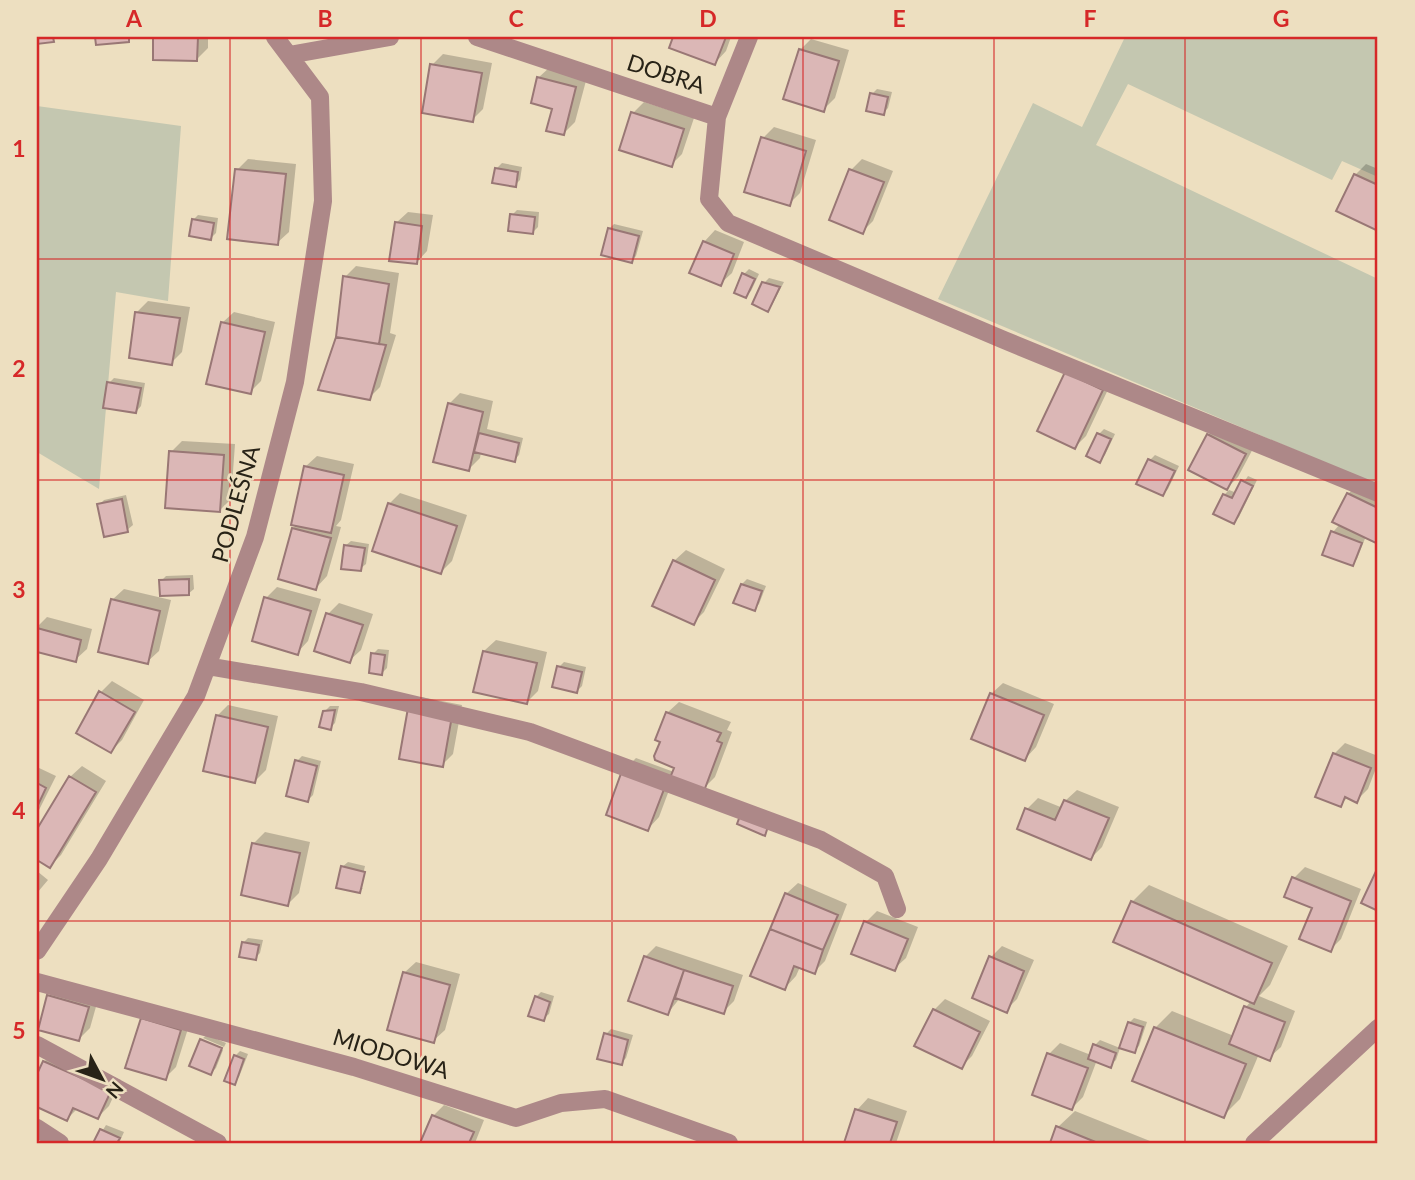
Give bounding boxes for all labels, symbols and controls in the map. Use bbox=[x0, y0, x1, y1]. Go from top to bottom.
text: A bbox=[125, 4, 143, 32]
text: B bbox=[317, 4, 333, 32]
text: C bbox=[508, 4, 524, 32]
text: D bbox=[699, 4, 717, 32]
text: E bbox=[892, 4, 906, 32]
text: F bbox=[1083, 4, 1097, 32]
text: G bbox=[1273, 4, 1289, 32]
street label: DOBRA bbox=[624, 47, 709, 99]
text: 1 bbox=[12, 134, 26, 162]
text: 2 bbox=[12, 354, 26, 382]
street label: PODLEŚNA bbox=[205, 442, 265, 565]
text: 3 bbox=[12, 575, 26, 603]
text: 4 bbox=[12, 796, 26, 824]
text: 5 bbox=[12, 1016, 26, 1044]
street label: MIODOWA bbox=[330, 1022, 453, 1084]
north arrow bbox=[66, 1044, 136, 1114]
text: N bbox=[102, 1077, 129, 1104]

